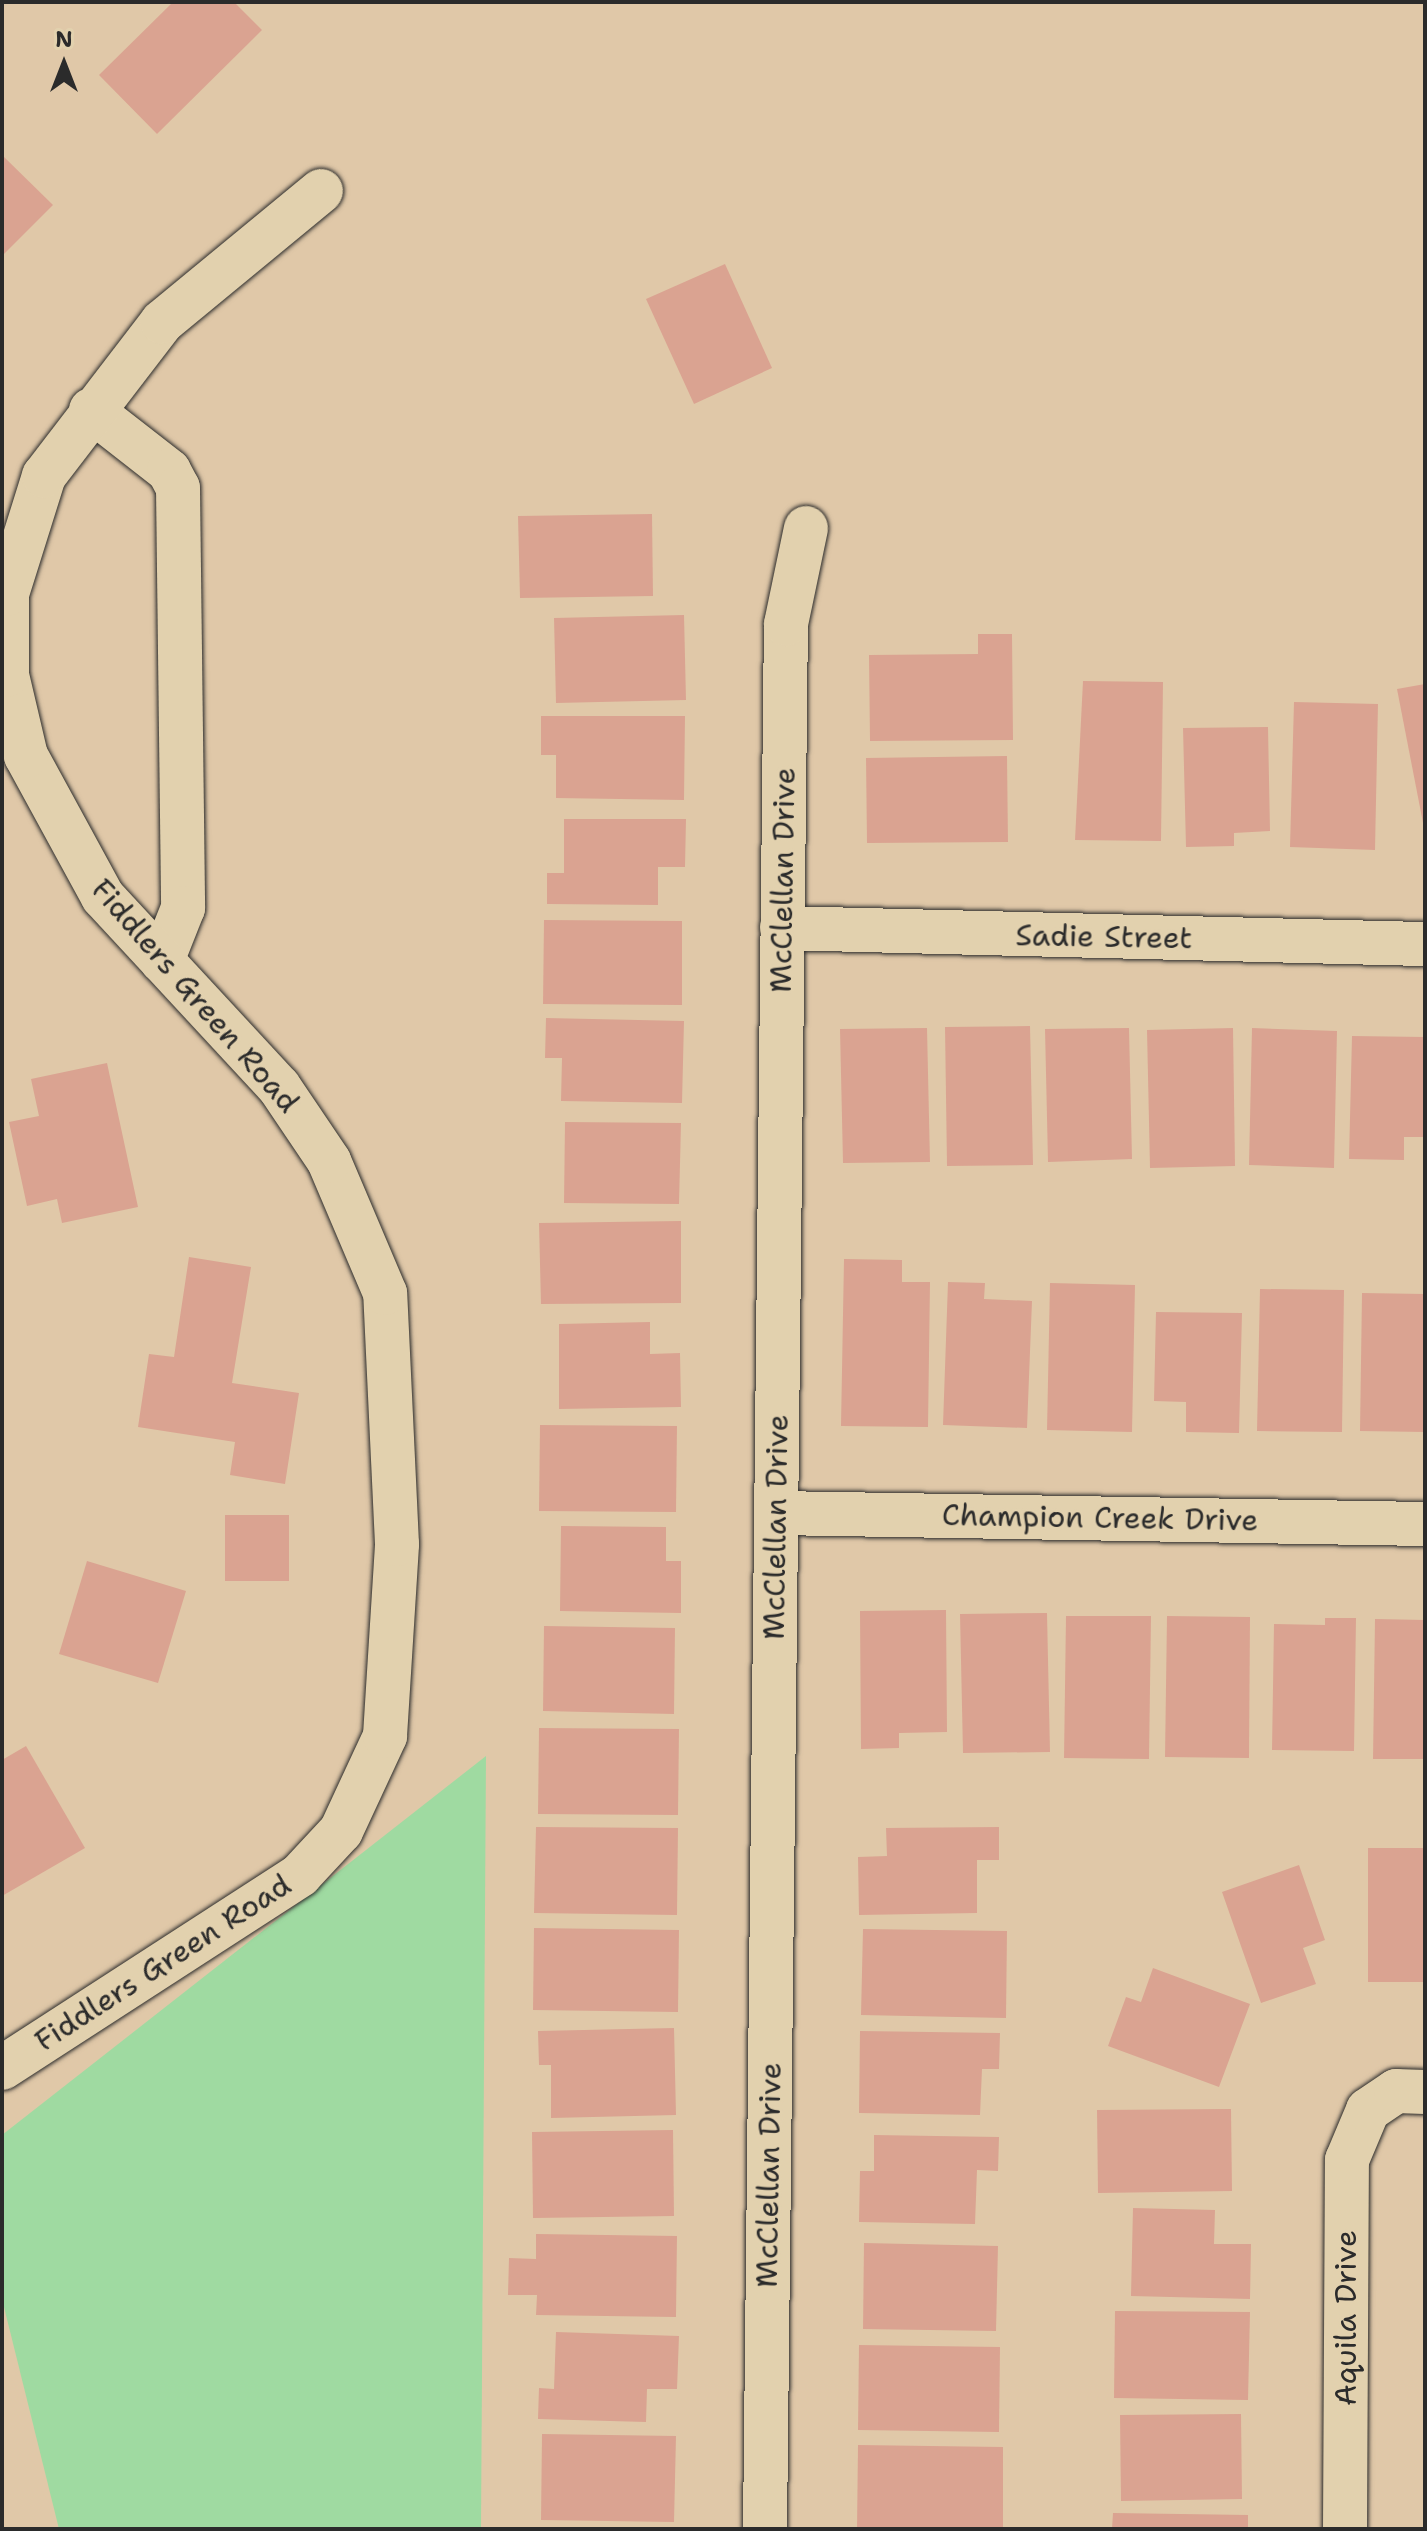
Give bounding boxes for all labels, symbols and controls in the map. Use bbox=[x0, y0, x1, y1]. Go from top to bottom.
north arrow bbox=[24, 24, 104, 104]
text: N bbox=[55, 25, 73, 54]
street label: McClellan Drive bbox=[763, 767, 803, 993]
street label: Fiddlers Green Road bbox=[84, 872, 306, 1120]
street label: Sadie Street bbox=[1015, 917, 1193, 957]
street label: McClellan Drive bbox=[756, 1414, 796, 1640]
street label: Champion Creek Drive bbox=[941, 1497, 1259, 1539]
street label: Fiddlers Green Road bbox=[28, 1867, 298, 2059]
street label: McClellan Drive bbox=[749, 2062, 789, 2288]
street label: Aquila Drive bbox=[1328, 2230, 1364, 2406]

